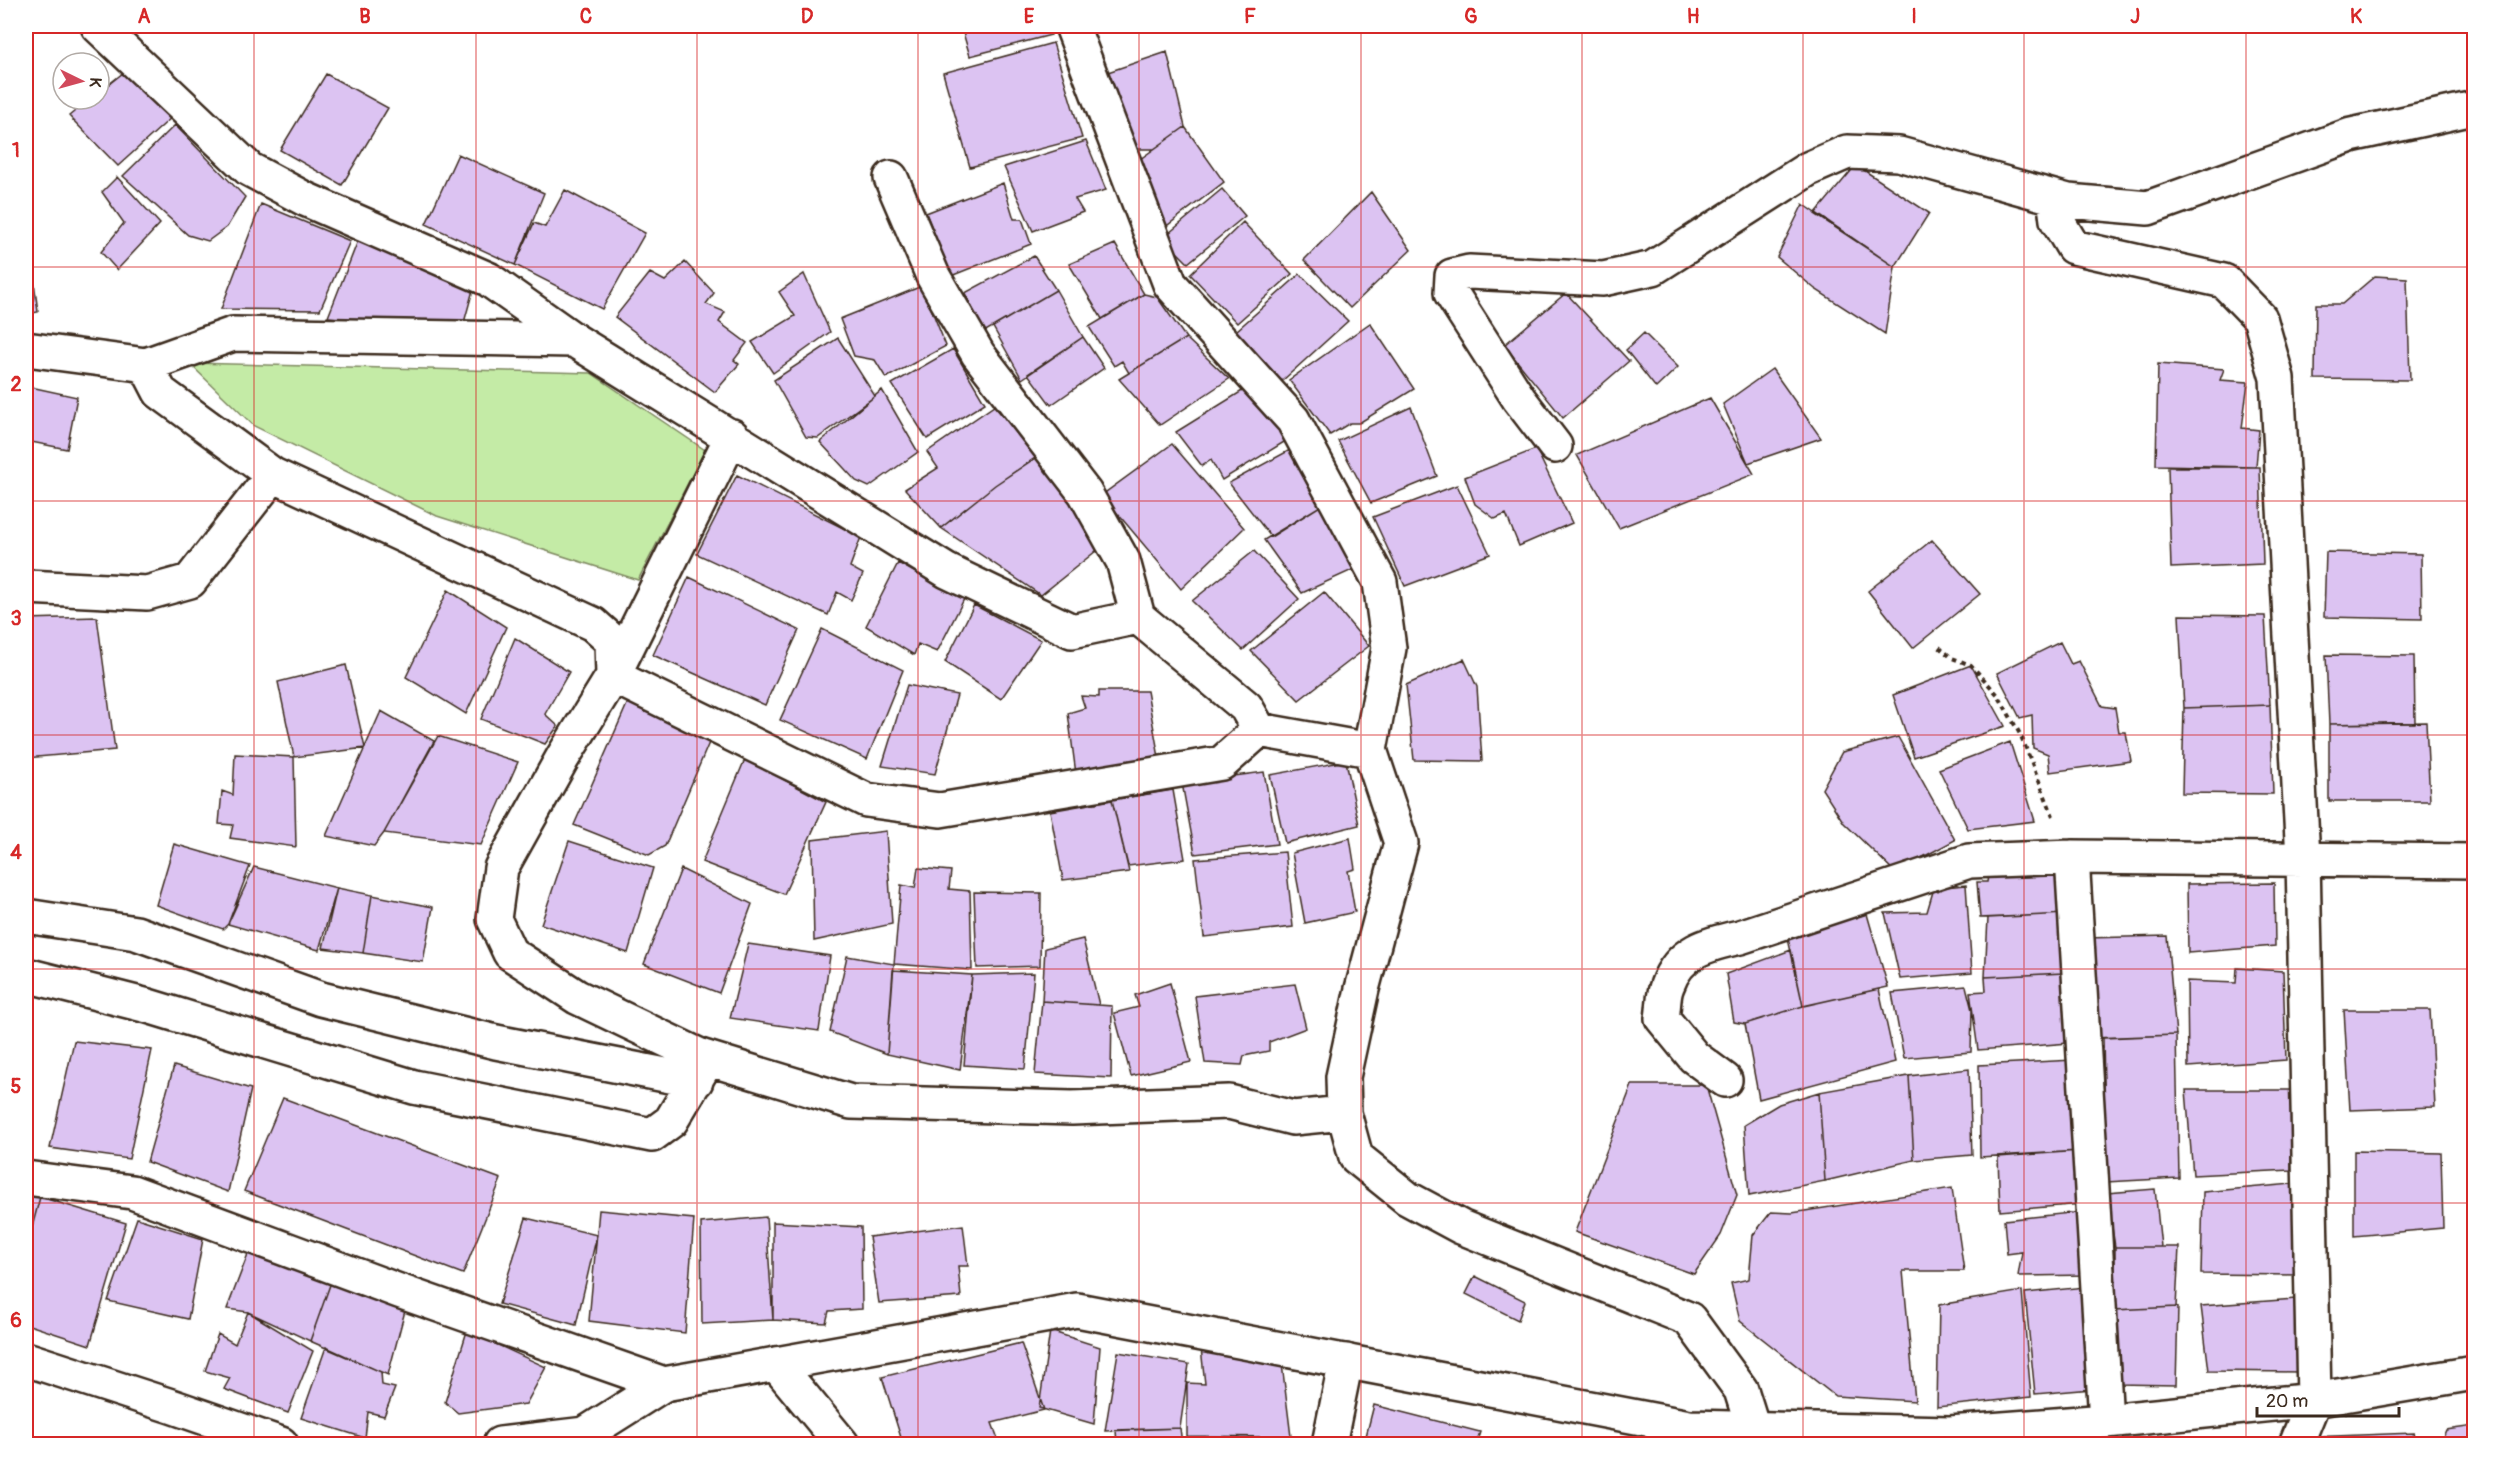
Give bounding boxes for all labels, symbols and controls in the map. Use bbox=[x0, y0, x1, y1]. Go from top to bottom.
text: A bbox=[138, 4, 151, 29]
text: B bbox=[359, 4, 371, 29]
text: C bbox=[580, 4, 592, 29]
text: D bbox=[801, 4, 814, 29]
text: E bbox=[1024, 4, 1035, 29]
text: F bbox=[1244, 4, 1256, 29]
text: G bbox=[1464, 4, 1478, 29]
text: H bbox=[1687, 4, 1700, 29]
text: I bbox=[1911, 4, 1917, 29]
text: J bbox=[2130, 4, 2140, 29]
text: K bbox=[2350, 4, 2362, 29]
north arrow bbox=[51, 51, 111, 111]
text: K bbox=[85, 77, 105, 88]
text: 1 bbox=[12, 138, 20, 163]
text: 2 bbox=[10, 372, 22, 397]
text: 3 bbox=[10, 606, 22, 631]
text: 4 bbox=[10, 840, 22, 865]
text: 5 bbox=[11, 1074, 22, 1099]
text: 6 bbox=[10, 1308, 22, 1333]
scale bar bbox=[2257, 1380, 2400, 1418]
text: 20 m bbox=[2266, 1390, 2308, 1413]

